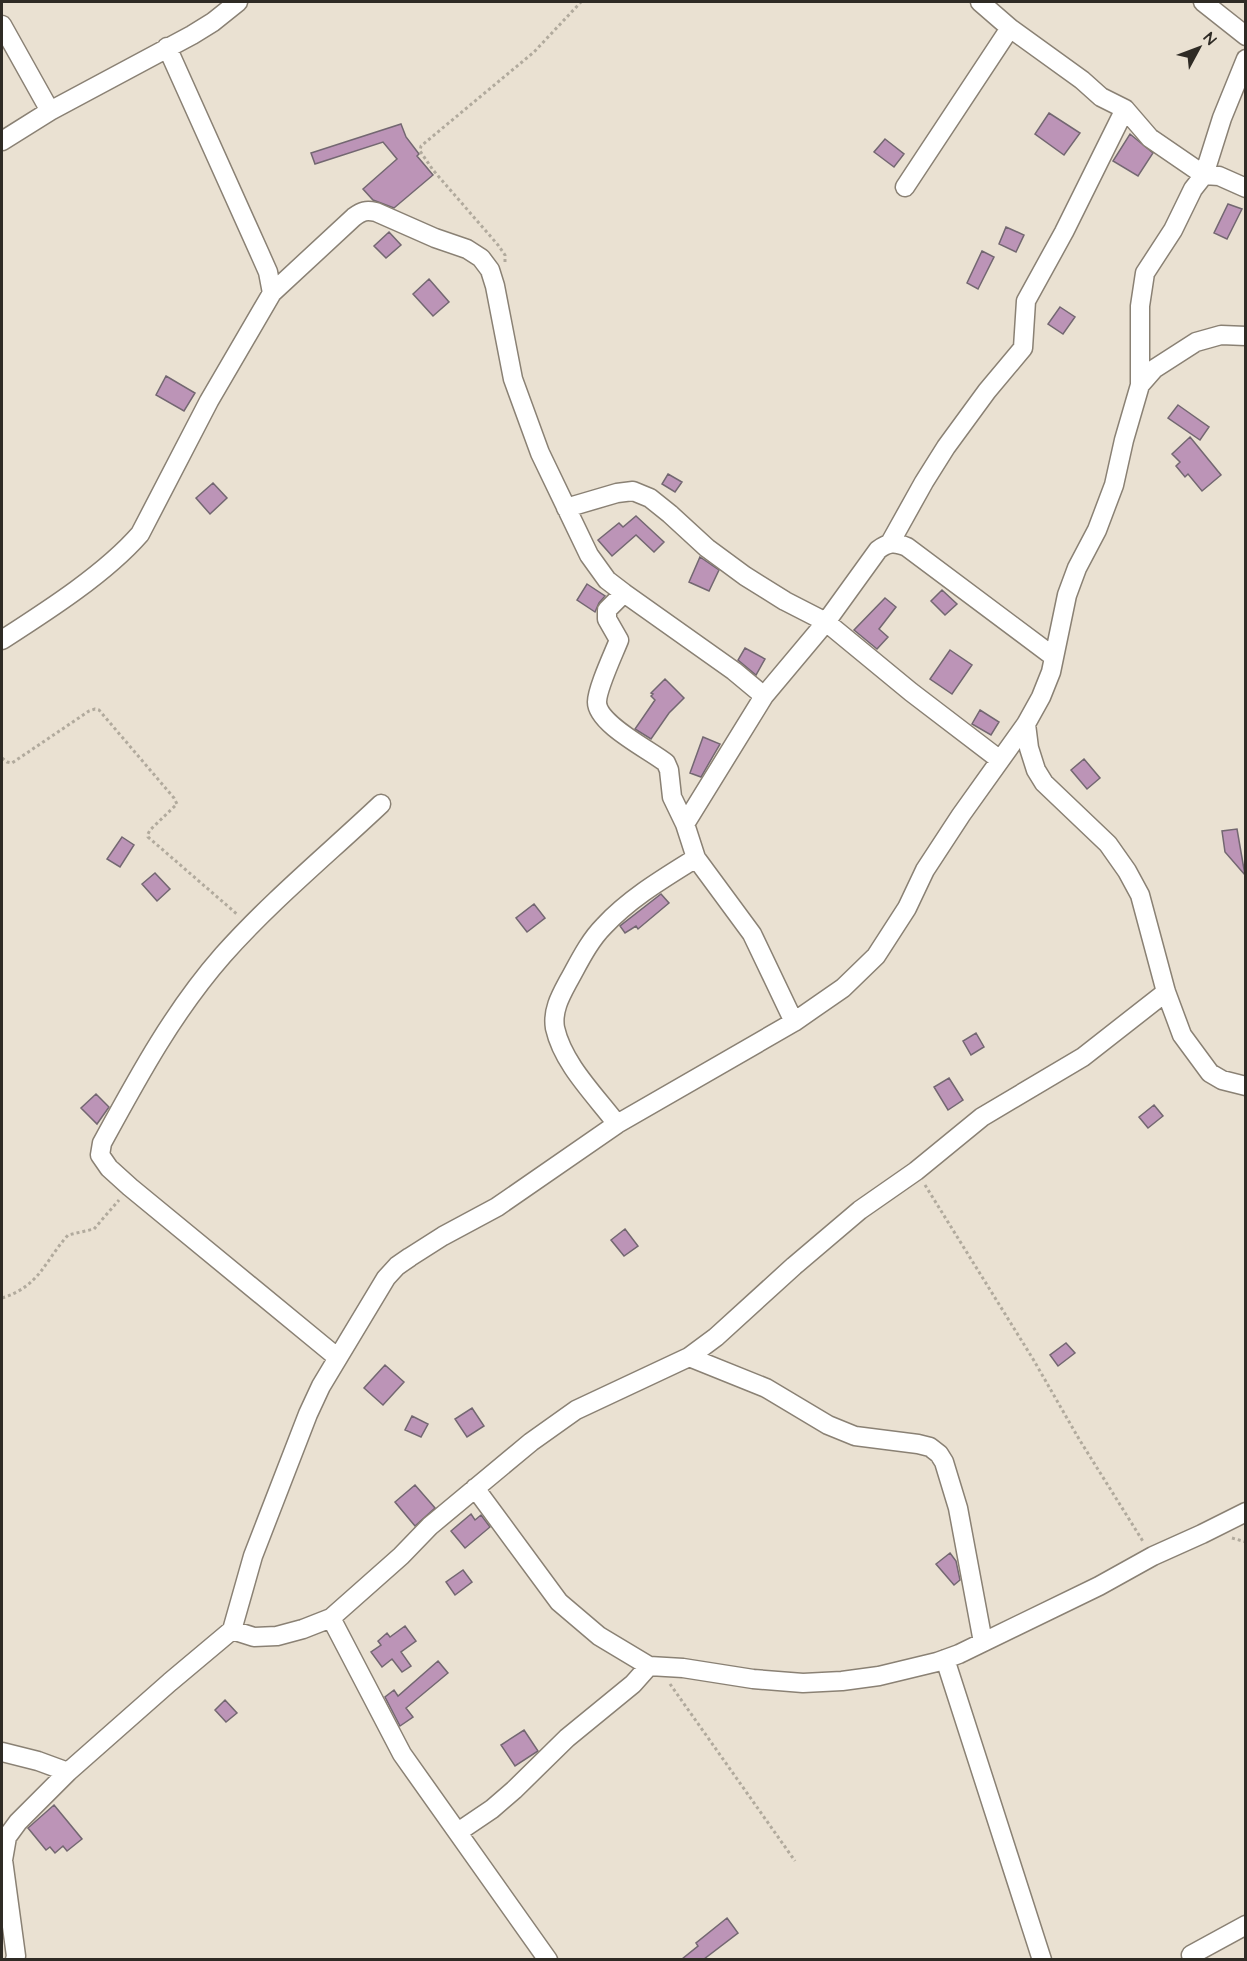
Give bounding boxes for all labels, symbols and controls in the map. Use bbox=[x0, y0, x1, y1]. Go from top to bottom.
north arrow bbox=[1169, 18, 1229, 78]
text: N bbox=[1199, 27, 1222, 49]

